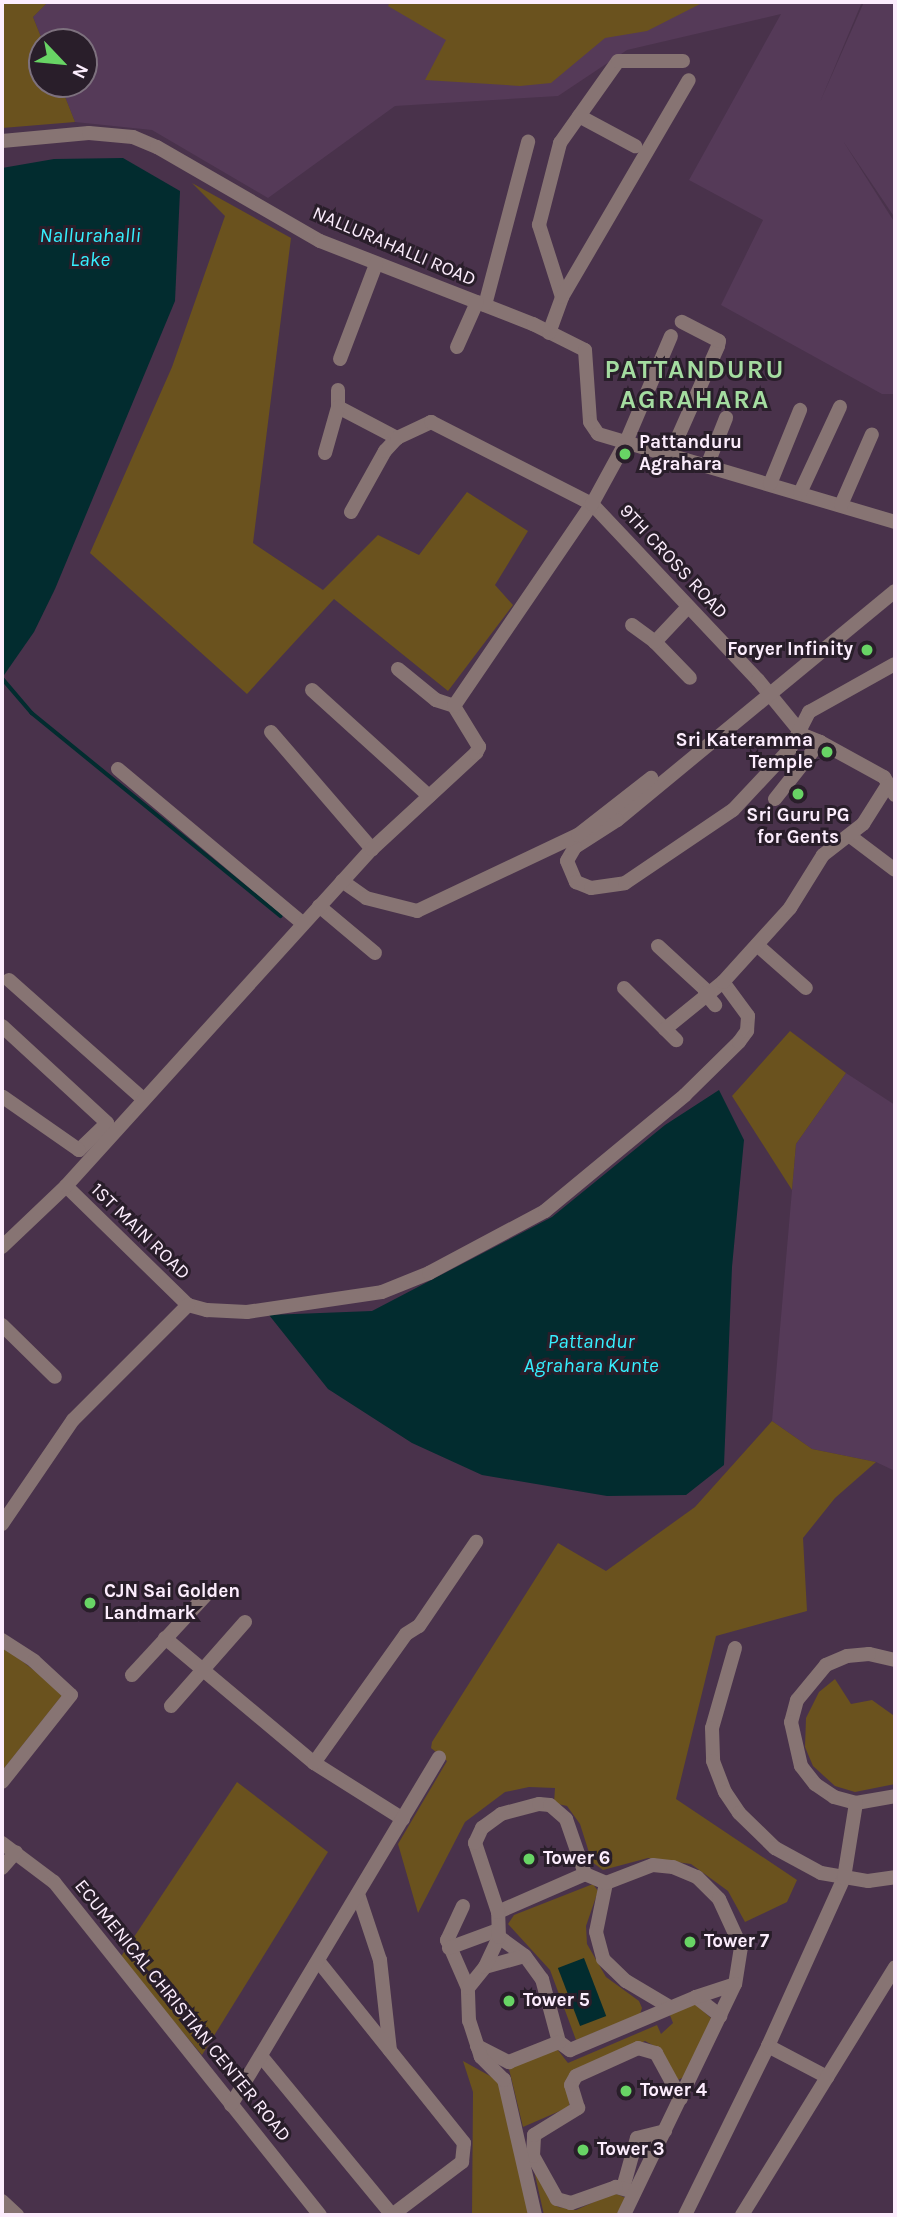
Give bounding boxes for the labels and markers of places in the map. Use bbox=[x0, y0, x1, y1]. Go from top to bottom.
place label: Pattanduru Agrahara bbox=[639, 432, 742, 476]
marker: Pattanduru Agrahara bbox=[617, 446, 633, 462]
place label: Foryer Infinity bbox=[727, 639, 853, 661]
marker: Foryer Infinity bbox=[859, 642, 875, 658]
place label: Sri Kateramma Temple bbox=[676, 730, 813, 774]
marker: Sri Kateramma Temple bbox=[819, 744, 835, 760]
marker: Sri Guru PG for Gents bbox=[790, 786, 806, 802]
place label: Sri Guru PG for Gents bbox=[746, 805, 850, 849]
place label: CJN Sai Golden Landmark bbox=[104, 1581, 240, 1625]
marker: CJN Sai Golden Landmark bbox=[82, 1595, 98, 1611]
place label: Tower 6 bbox=[543, 1848, 610, 1870]
marker: Tower 6 bbox=[521, 1851, 537, 1867]
place label: Tower 7 bbox=[704, 1931, 769, 1953]
marker: Tower 7 bbox=[682, 1934, 698, 1950]
place label: Tower 5 bbox=[523, 1990, 590, 2012]
marker: Tower 5 bbox=[501, 1993, 517, 2009]
place label: Tower 4 bbox=[640, 2080, 707, 2102]
marker: Tower 4 bbox=[618, 2083, 634, 2099]
place label: Tower 3 bbox=[597, 2139, 665, 2161]
marker: Tower 3 bbox=[575, 2142, 591, 2158]

